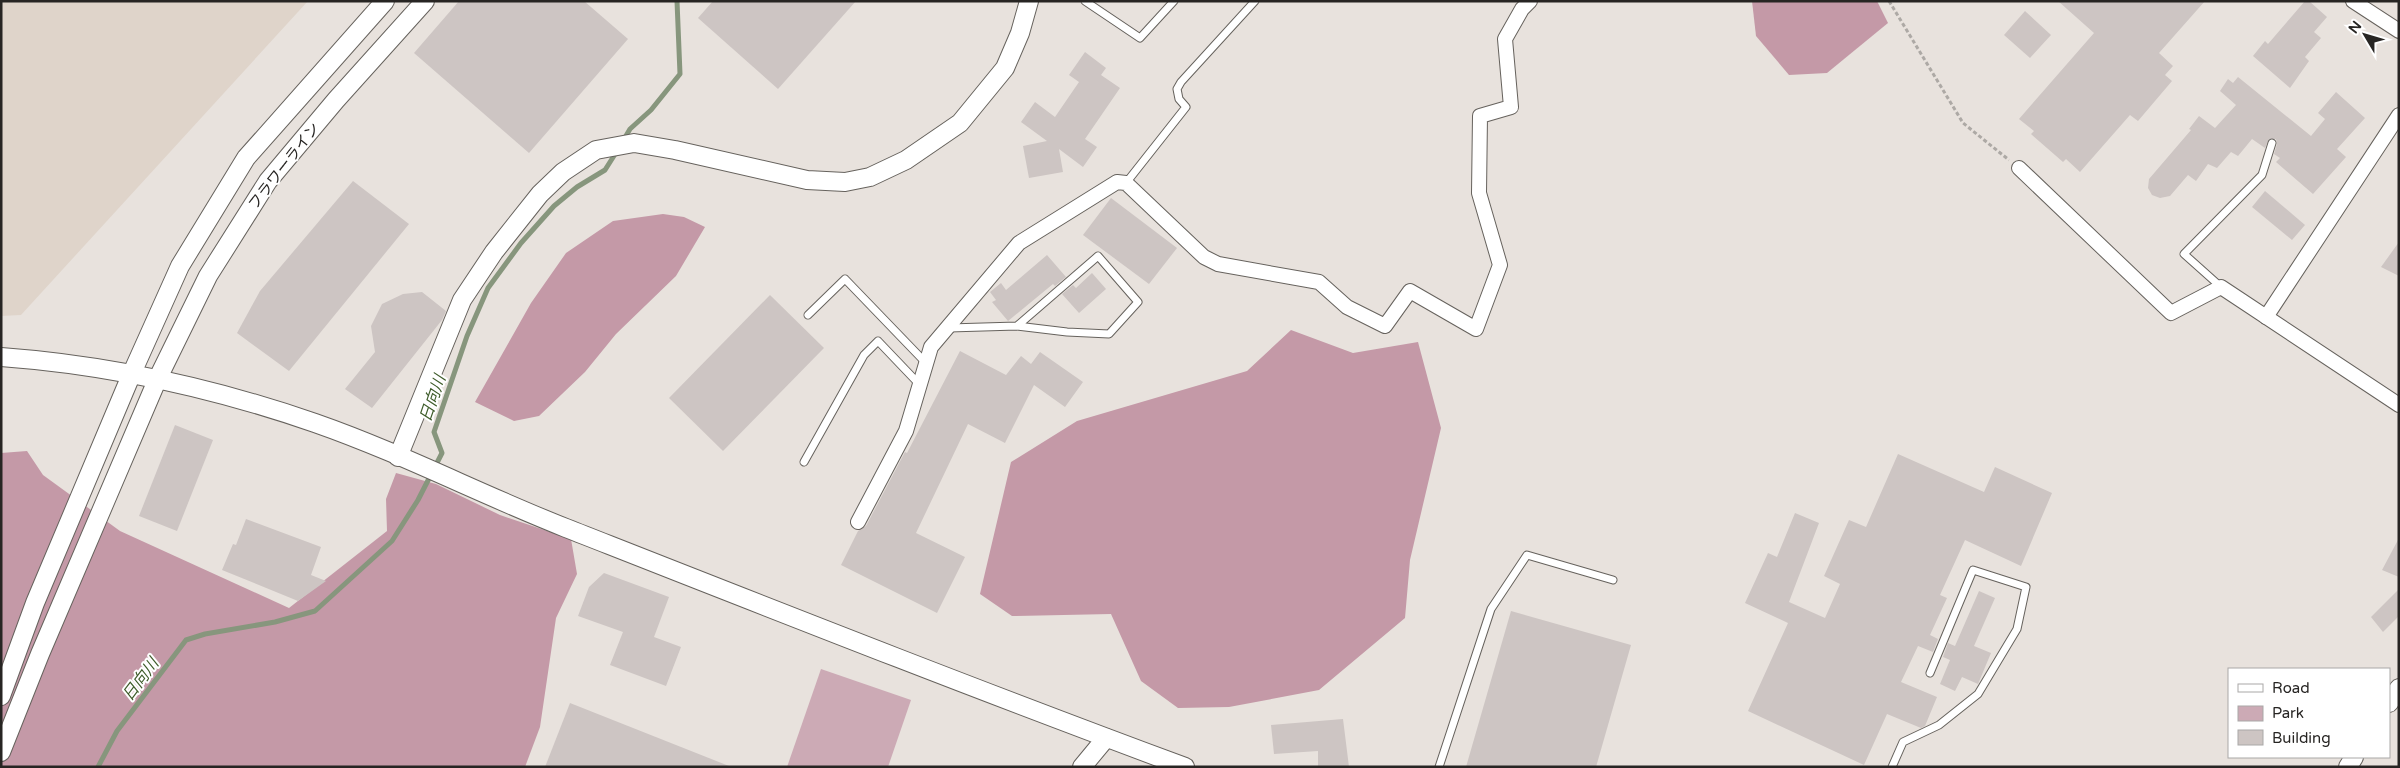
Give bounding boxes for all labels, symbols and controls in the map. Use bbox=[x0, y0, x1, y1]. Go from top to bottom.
north arrow bbox=[2340, 10, 2390, 60]
text: N bbox=[2345, 18, 2365, 37]
street label: フラワーライン bbox=[245, 119, 323, 213]
water label: 日向川 bbox=[416, 370, 451, 424]
water label: 日向川 bbox=[118, 653, 164, 705]
legend bbox=[2228, 668, 2390, 758]
text: Road bbox=[2272, 679, 2310, 697]
text: Park bbox=[2272, 704, 2304, 722]
text: Building bbox=[2272, 729, 2331, 747]

